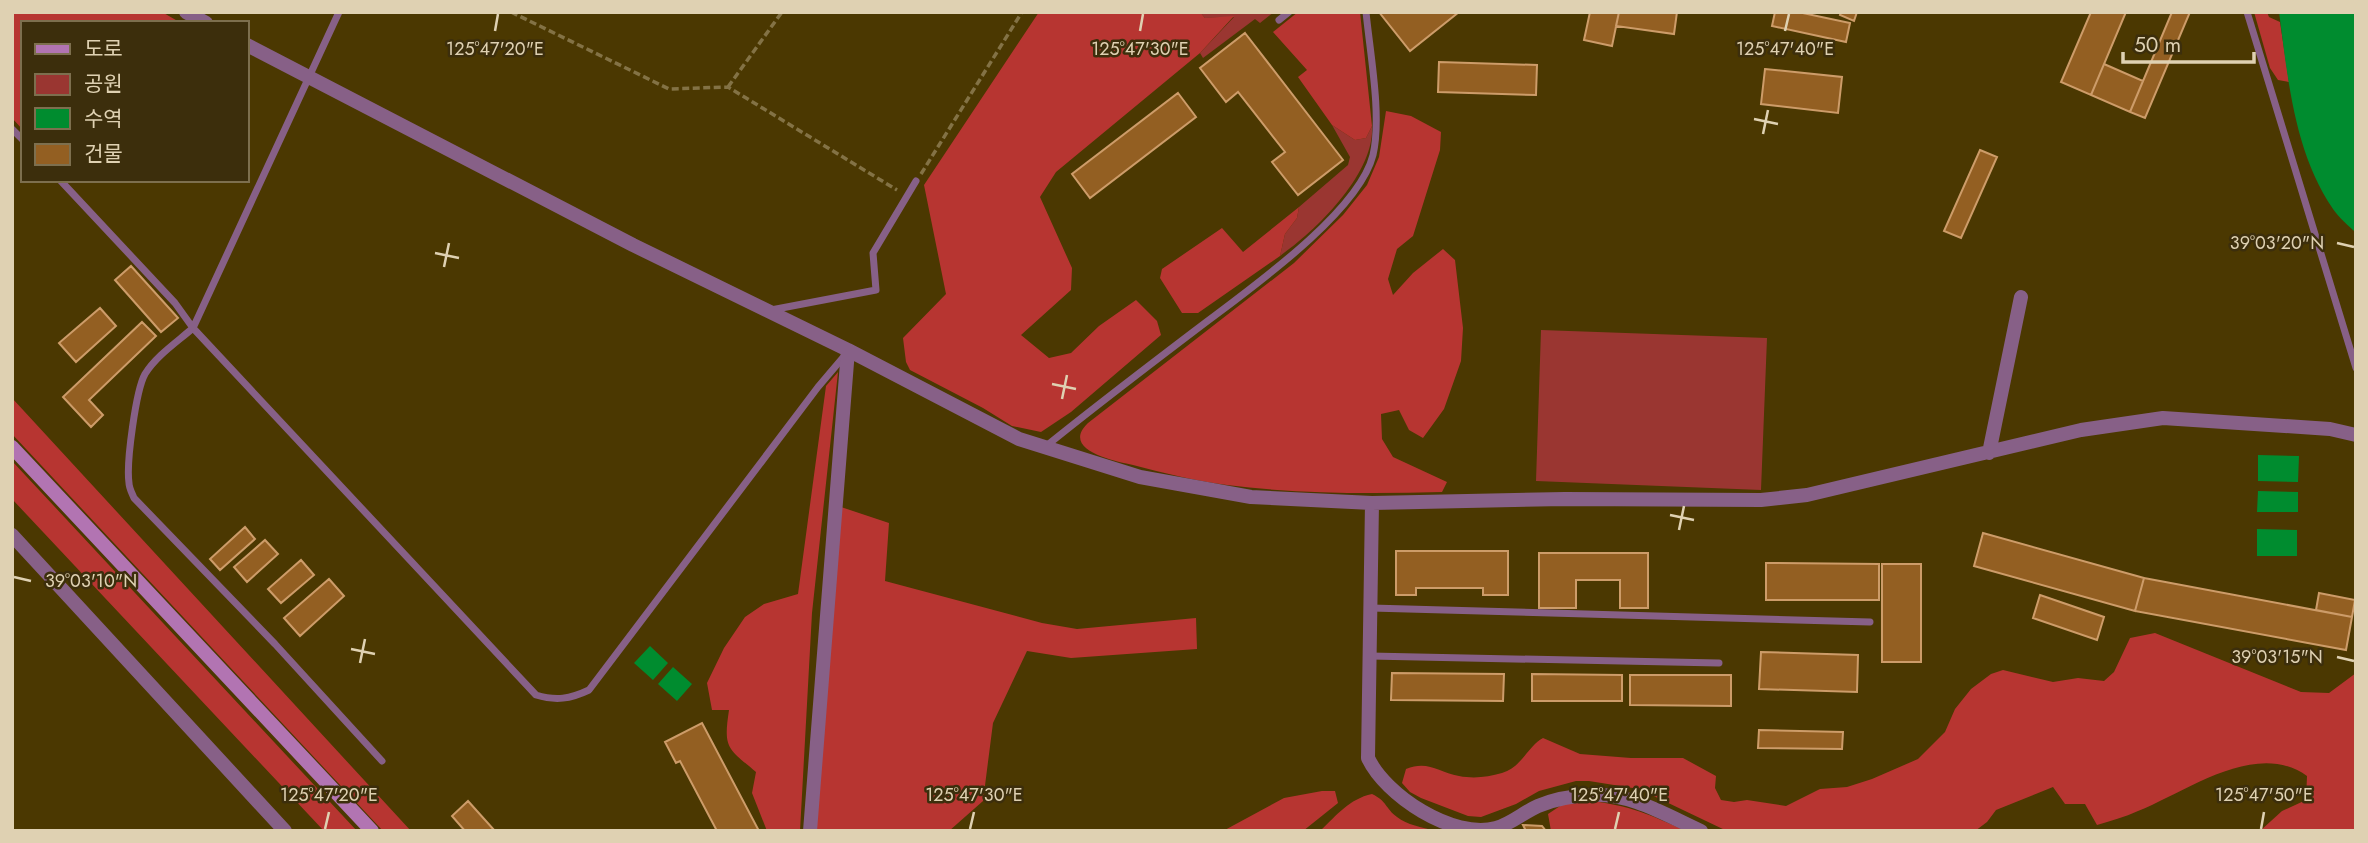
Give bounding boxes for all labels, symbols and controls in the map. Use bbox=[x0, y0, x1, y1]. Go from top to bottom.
legend bbox=[21, 21, 248, 182]
scale bar bbox=[2123, 21, 2254, 65]
text: 50 m bbox=[2134, 30, 2181, 60]
text: 도로 bbox=[84, 34, 123, 64]
text: 125°47'20"E bbox=[446, 36, 544, 62]
text: 125°47'30"E bbox=[1091, 36, 1189, 62]
text: 125°47'40"E bbox=[1736, 36, 1834, 62]
text: 공원 bbox=[84, 69, 123, 99]
text: 수역 bbox=[84, 104, 123, 134]
text: 건물 bbox=[84, 139, 123, 169]
text: 39°03'20"N bbox=[2230, 230, 2324, 256]
text: 39°03'10"N bbox=[45, 568, 137, 594]
text: 39°03'15"N bbox=[2231, 644, 2323, 670]
text: 125°47'20"E bbox=[280, 782, 378, 808]
text: 125°47'30"E bbox=[925, 782, 1023, 808]
text: 125°47'40"E bbox=[1570, 782, 1668, 808]
text: 125°47'50"E bbox=[2215, 782, 2313, 808]

